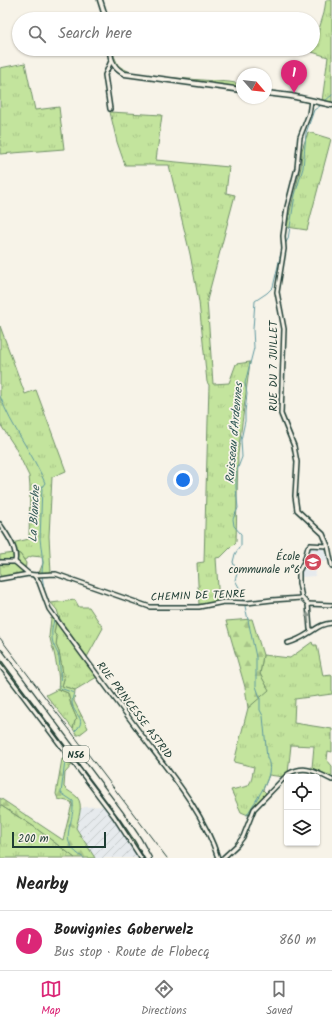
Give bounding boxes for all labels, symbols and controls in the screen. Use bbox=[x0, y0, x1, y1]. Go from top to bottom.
search box bbox=[12, 12, 320, 56]
text: Search here bbox=[58, 22, 132, 46]
icon: search bbox=[26, 23, 48, 45]
pin: 1 bbox=[281, 60, 307, 93]
north arrow bbox=[236, 68, 272, 104]
street label: RUE DU 7 JUILLET bbox=[265, 319, 283, 411]
water label: Ruisseau d'Ardennes bbox=[221, 380, 249, 484]
your location bbox=[173, 470, 193, 490]
water label: La Blanche bbox=[24, 484, 46, 543]
place label: École communale n°6 bbox=[229, 548, 300, 579]
school or university icon: École communale n°6 bbox=[303, 552, 323, 572]
street label: CHEMIN DE TENRE bbox=[150, 585, 246, 607]
one-way arrow bbox=[305, 612, 312, 624]
street label: RUE PRINCESSE ASTRID bbox=[92, 658, 177, 763]
road number: N56 bbox=[63, 746, 89, 762]
map controls bbox=[284, 774, 320, 846]
button: locate bbox=[284, 774, 320, 810]
button: layers bbox=[284, 810, 320, 846]
scale bar bbox=[12, 830, 106, 849]
text: 200 m bbox=[18, 830, 49, 848]
text: Nearby bbox=[16, 871, 68, 898]
text: Bouvignies Goberwelz bbox=[54, 918, 193, 942]
text: 1 bbox=[27, 930, 31, 951]
text: 860 m bbox=[279, 930, 316, 951]
text: Bus stop · Route de Flobecq bbox=[54, 942, 209, 963]
tab: Map bbox=[40, 978, 62, 1020]
tab: Directions bbox=[141, 978, 187, 1020]
tab: Saved bbox=[266, 978, 292, 1020]

